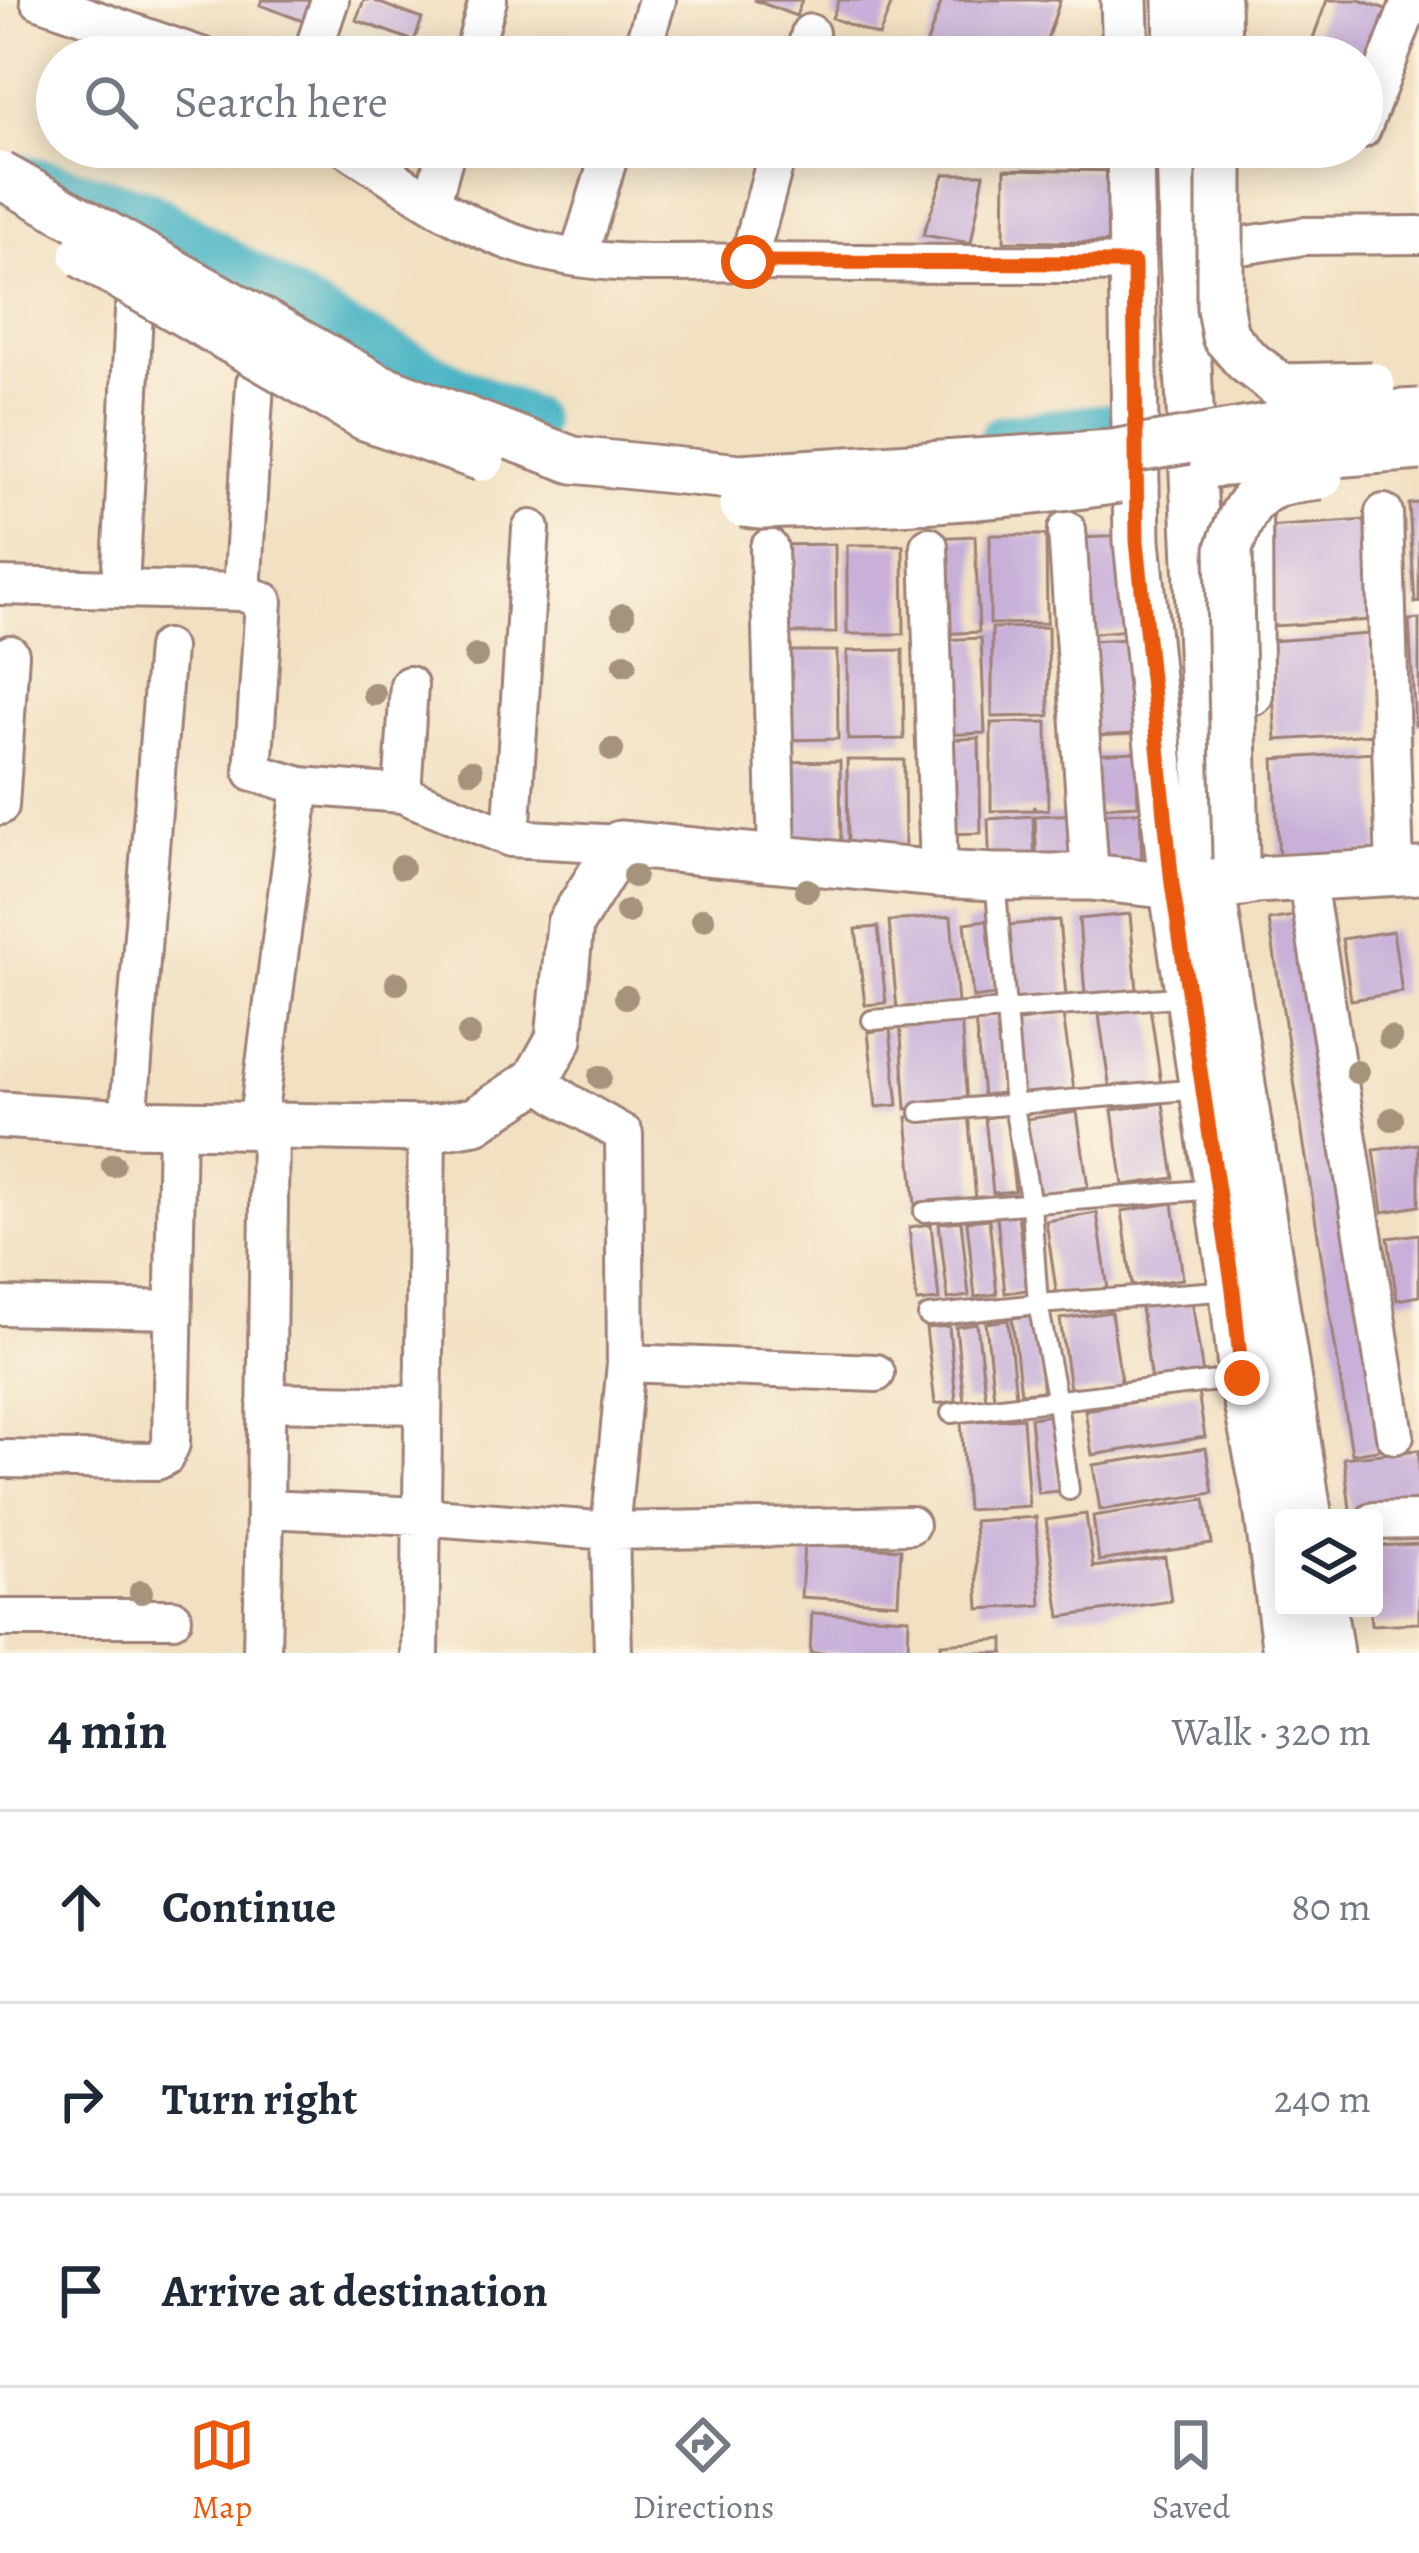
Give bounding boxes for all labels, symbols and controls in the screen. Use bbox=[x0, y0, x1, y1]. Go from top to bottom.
search box bbox=[36, 36, 1383, 168]
icon: search bbox=[78, 69, 144, 135]
text: Search here bbox=[174, 71, 388, 133]
route start bbox=[721, 235, 775, 289]
route end bbox=[1215, 1351, 1269, 1405]
map controls bbox=[1275, 1509, 1383, 1617]
button: layers bbox=[1275, 1509, 1383, 1617]
text: 4 min bbox=[48, 1696, 167, 1766]
text: Walk · 320 m bbox=[1172, 1705, 1371, 1758]
icon: ahead bbox=[48, 1874, 114, 1940]
text: Continue bbox=[162, 1876, 336, 1938]
text: 80 m bbox=[1291, 1880, 1371, 1933]
icon: right bbox=[48, 2066, 114, 2132]
text: Turn right bbox=[162, 2068, 357, 2130]
text: 240 m bbox=[1274, 2072, 1371, 2125]
icon: arrive bbox=[48, 2258, 114, 2324]
text: Arrive at destination bbox=[162, 2260, 548, 2322]
tab: Map bbox=[189, 2412, 255, 2529]
tab: Directions bbox=[633, 2412, 774, 2529]
tab: Saved bbox=[1152, 2412, 1230, 2529]

